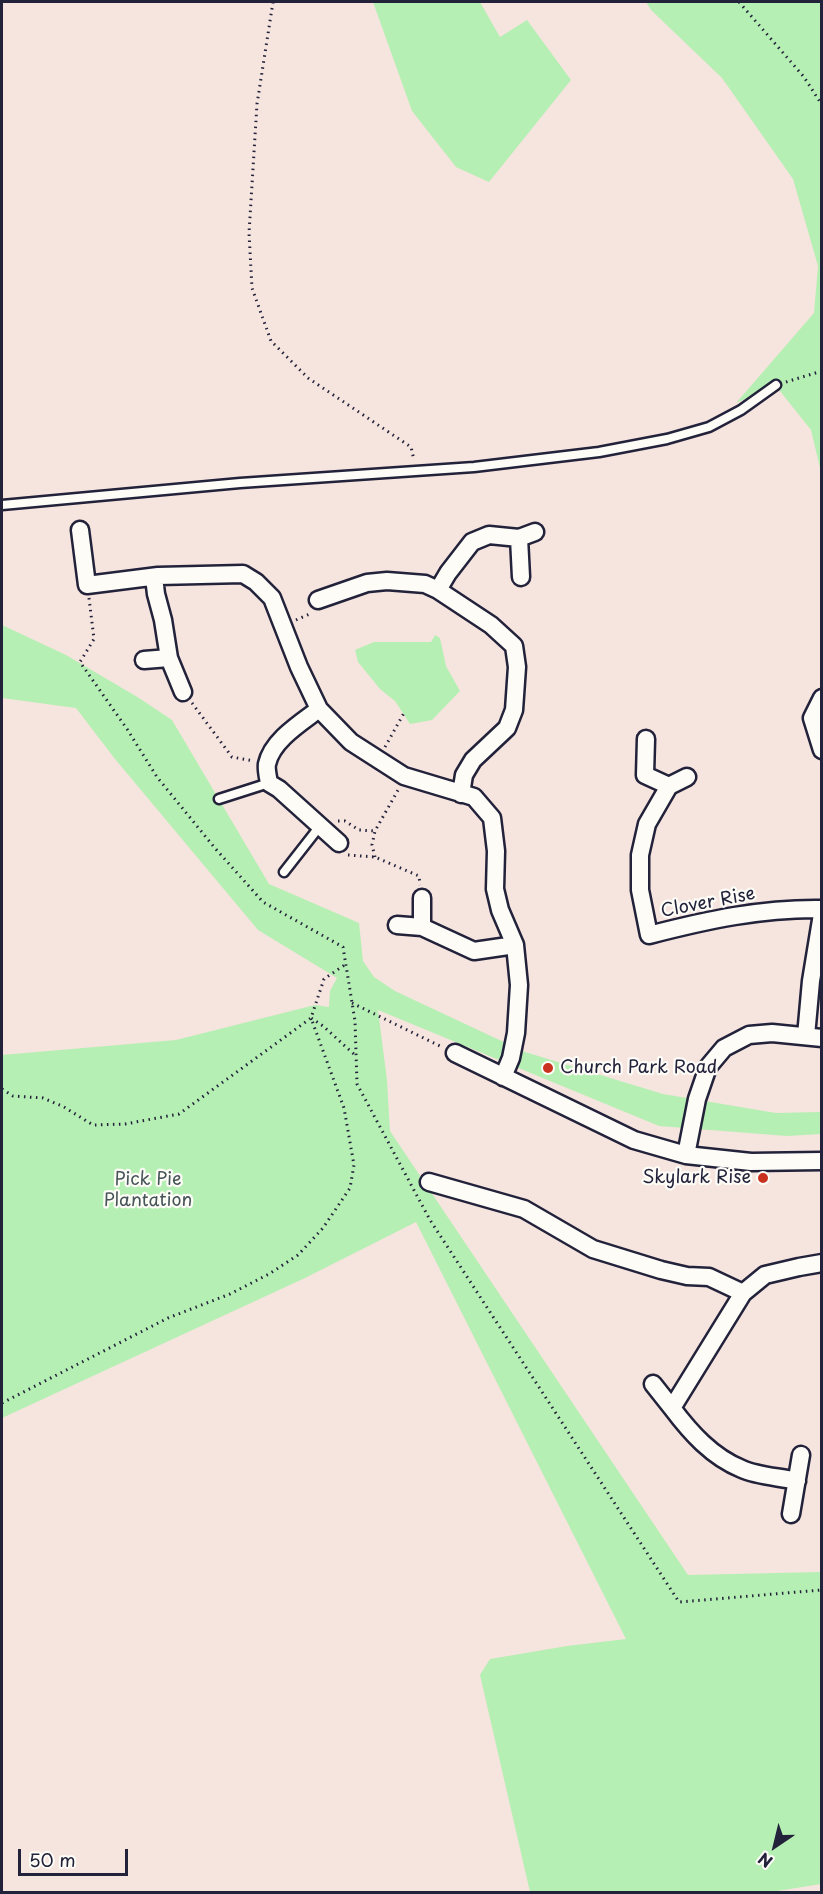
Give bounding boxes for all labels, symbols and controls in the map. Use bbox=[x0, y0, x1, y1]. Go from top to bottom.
street label: Clover Rise bbox=[659, 883, 757, 923]
place label: Church Park Road bbox=[560, 1057, 717, 1079]
marker: Church Park Road bbox=[541, 1061, 555, 1075]
place label: Skylark Rise bbox=[642, 1167, 751, 1189]
park label: Pick Pie Plantation bbox=[104, 1169, 192, 1212]
marker: Skylark Rise bbox=[756, 1171, 770, 1185]
north arrow bbox=[745, 1816, 805, 1876]
scale bar bbox=[21, 1837, 130, 1875]
text: 50 m bbox=[29, 1846, 76, 1873]
text: N bbox=[753, 1847, 777, 1874]

